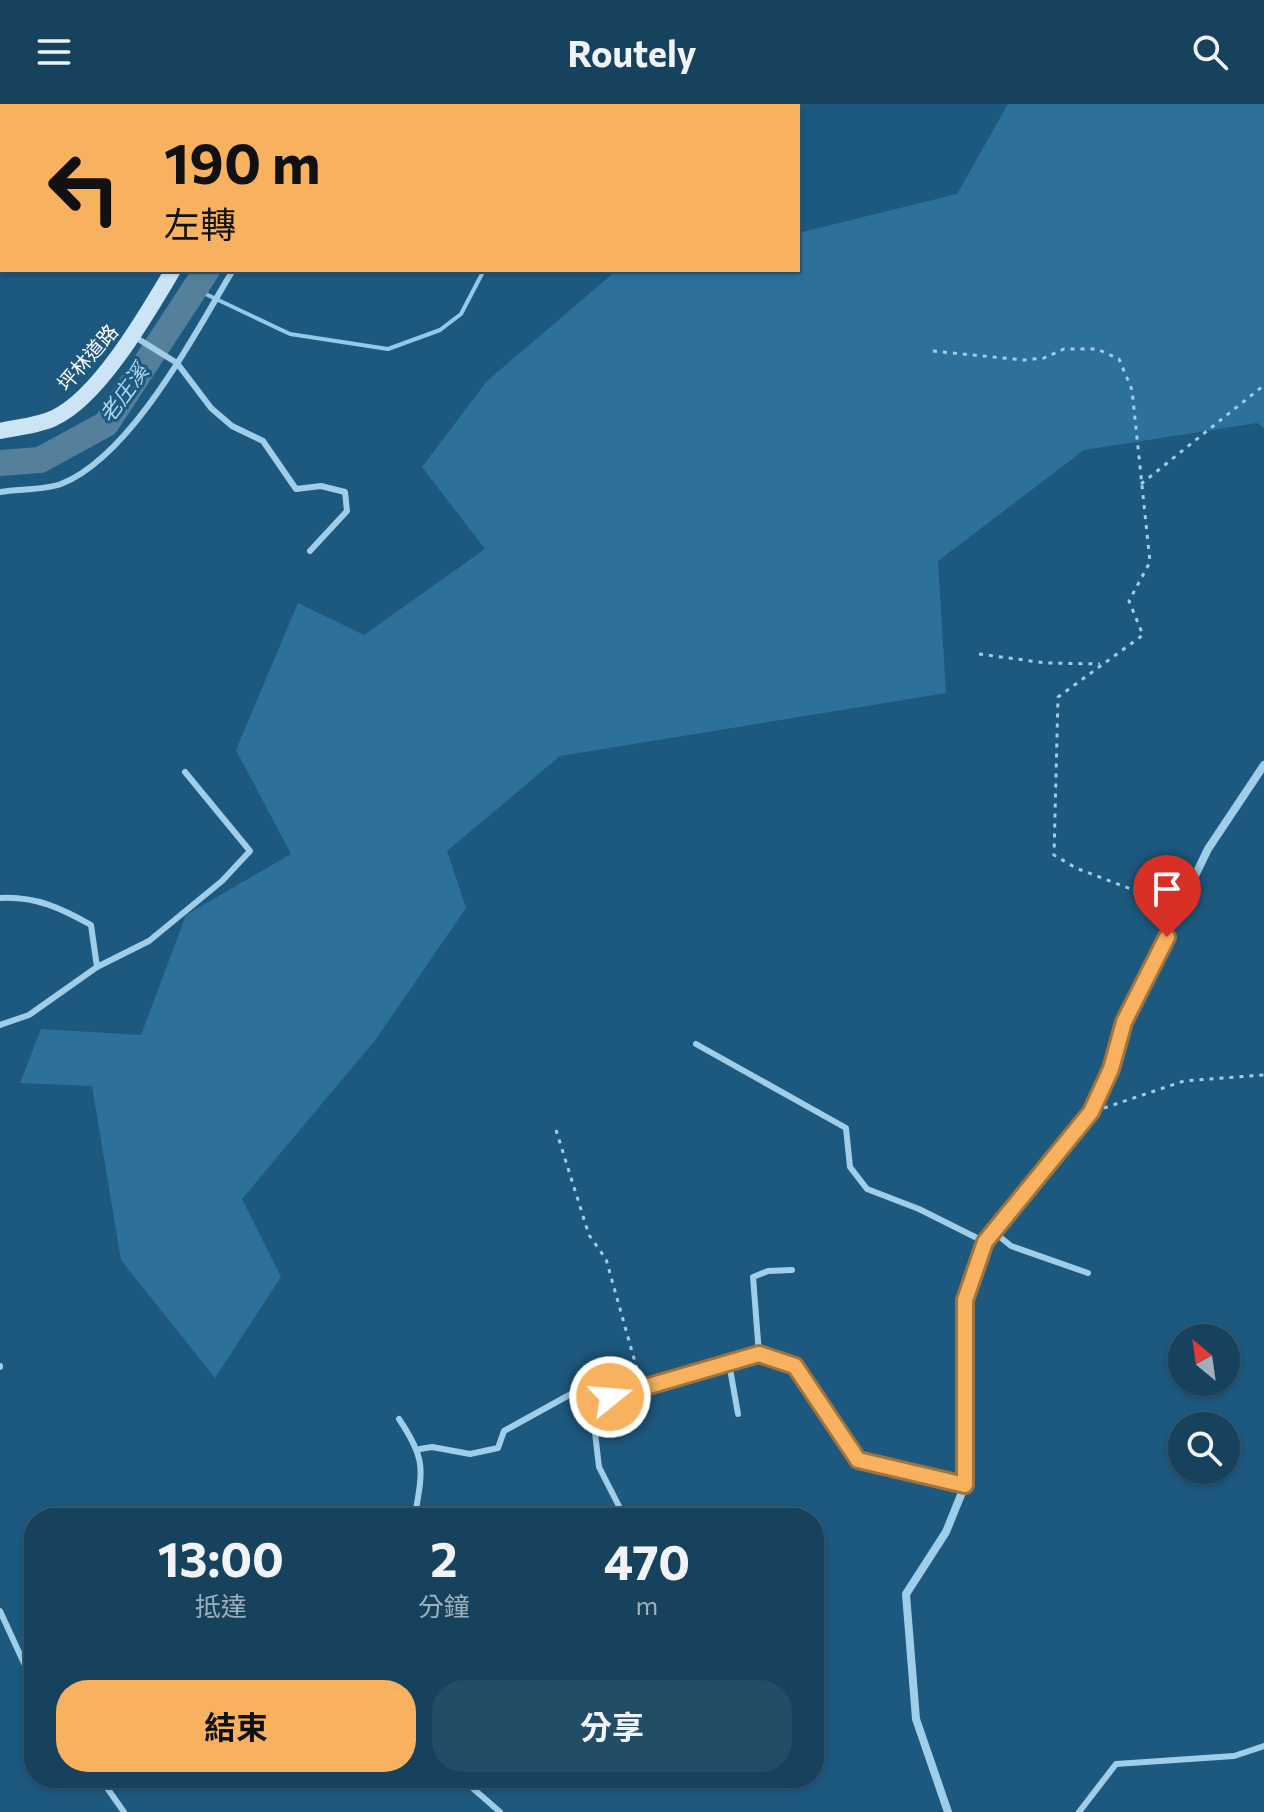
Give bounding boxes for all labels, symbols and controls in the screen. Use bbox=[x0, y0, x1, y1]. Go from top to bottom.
icon: menu bbox=[32, 30, 76, 74]
text: Routely bbox=[567, 30, 697, 74]
icon: search bbox=[1188, 30, 1232, 74]
text: 190 m bbox=[164, 127, 321, 196]
icon: left bbox=[32, 136, 136, 240]
text: 左轉 bbox=[164, 201, 236, 245]
street label: 坪林道路 bbox=[52, 319, 122, 395]
water label: 老庄溪 bbox=[93, 356, 155, 428]
pin bbox=[1133, 855, 1201, 937]
icon: arrive bbox=[1145, 867, 1189, 911]
north arrow bbox=[1168, 1324, 1240, 1396]
map controls bbox=[1168, 1324, 1240, 1484]
position arrow bbox=[568, 1355, 652, 1439]
button: search bbox=[1168, 1412, 1240, 1484]
text: 13:00 bbox=[158, 1528, 284, 1587]
text: 2 bbox=[430, 1528, 457, 1587]
text: 470 bbox=[604, 1531, 690, 1590]
text: m bbox=[636, 1589, 658, 1620]
text: 抵達 bbox=[195, 1590, 247, 1621]
text: 分鐘 bbox=[418, 1590, 470, 1621]
button: 結束 bbox=[56, 1680, 416, 1772]
button: 分享 bbox=[432, 1680, 792, 1772]

